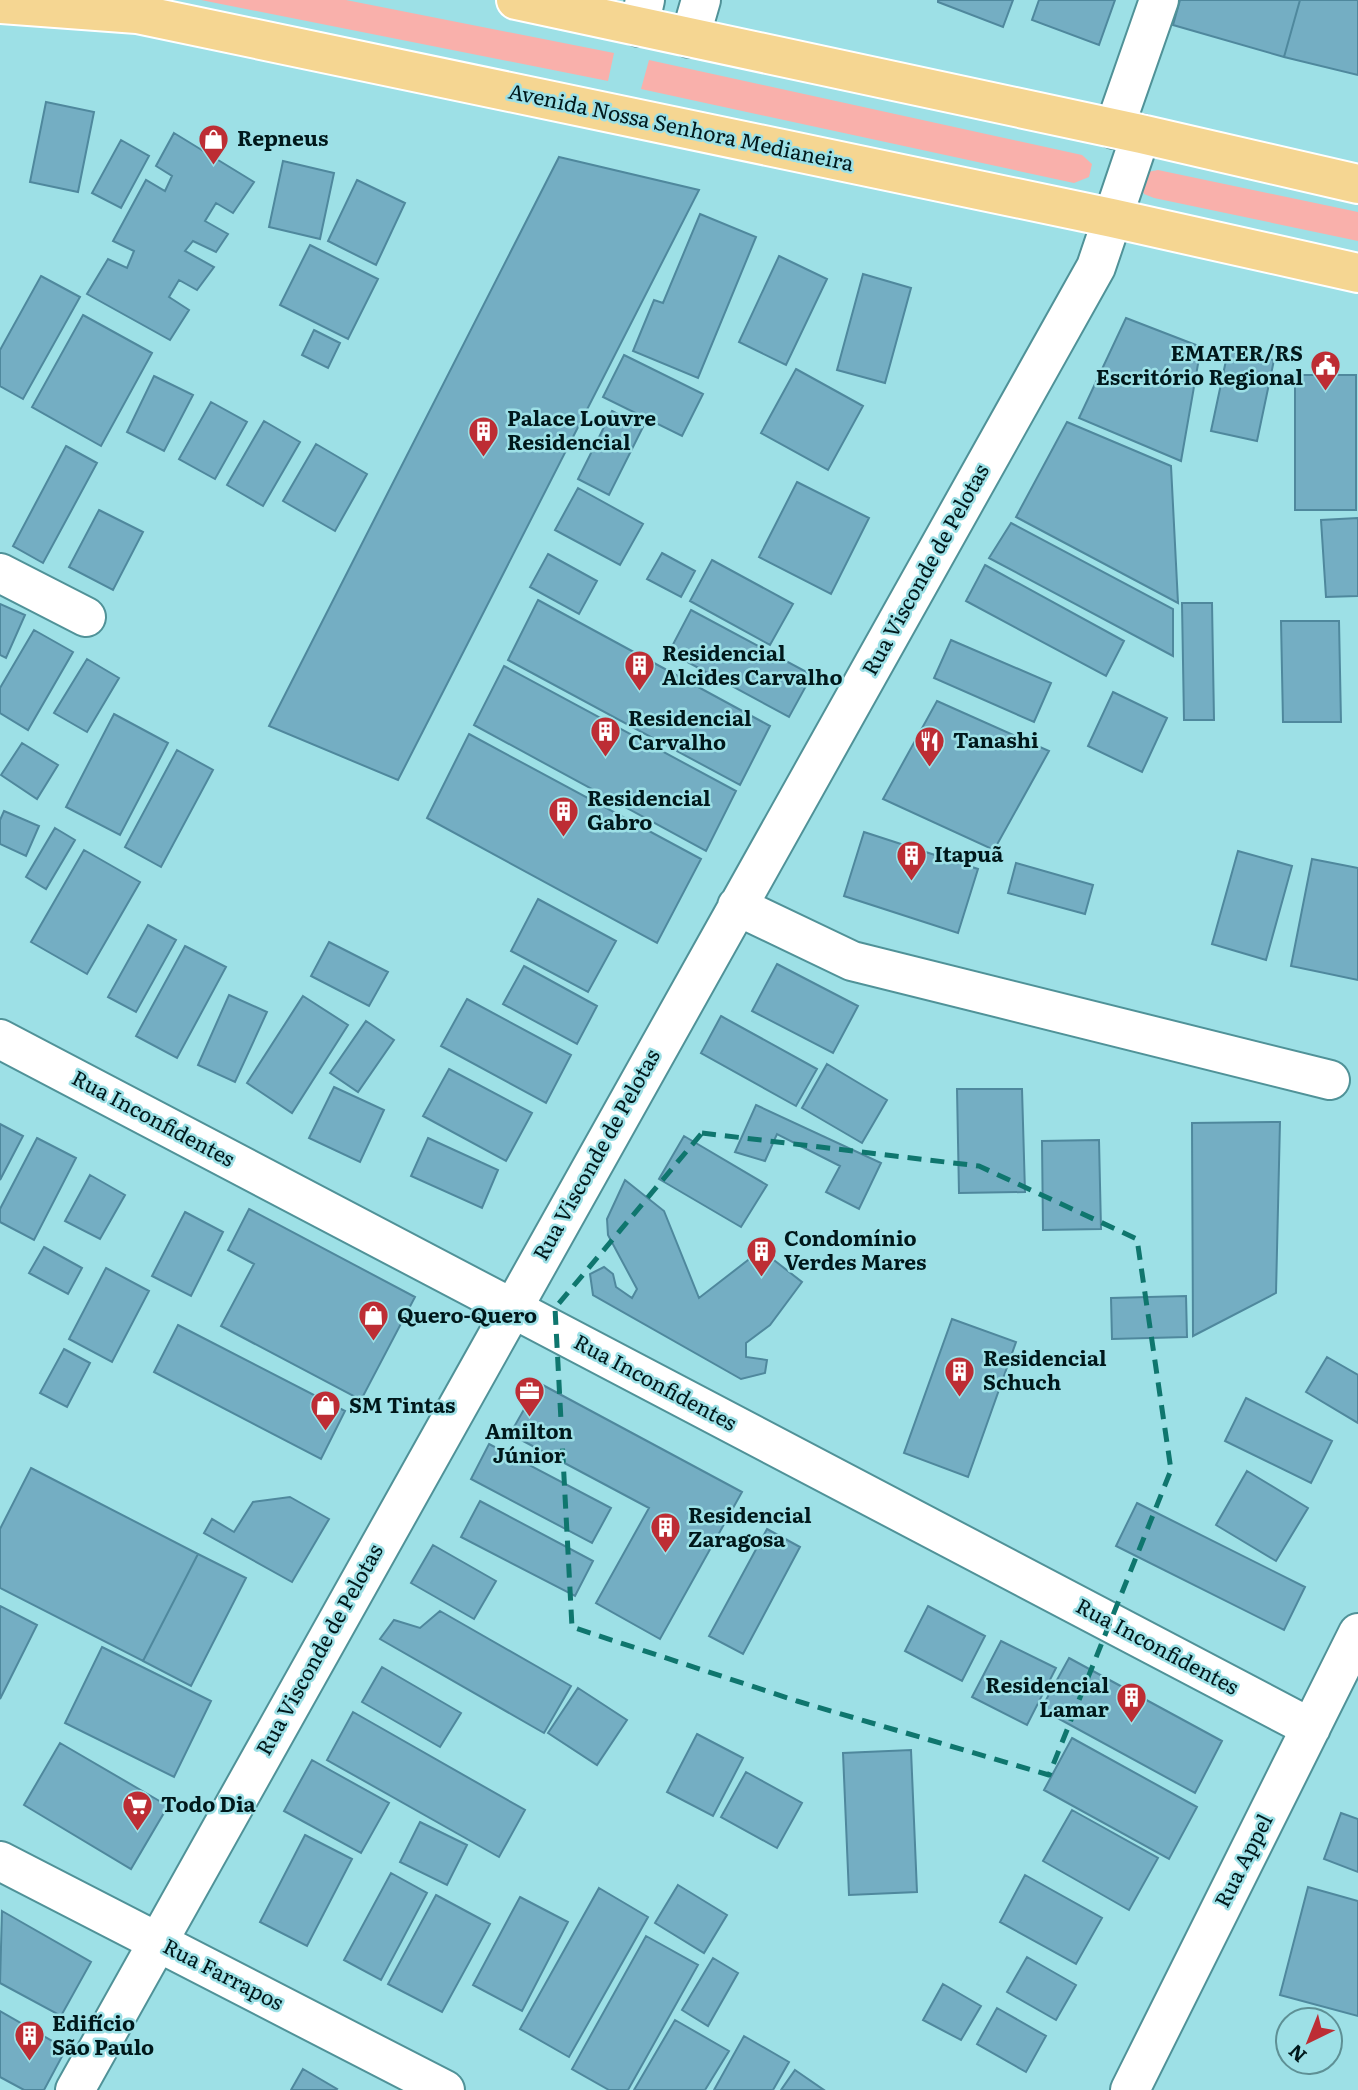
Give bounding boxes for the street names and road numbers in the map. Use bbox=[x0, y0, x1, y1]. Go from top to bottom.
street label: Avenida Nossa Senhora Medianeira bbox=[506, 74, 858, 177]
street label: Rua Visconde de Pelotas bbox=[853, 457, 995, 680]
street label: Rua Visconde de Pelotas bbox=[524, 1042, 666, 1265]
street label: Rua Inconfidentes bbox=[67, 1061, 241, 1173]
street label: Rua Inconfidentes bbox=[569, 1325, 743, 1437]
street label: Rua Visconde de Pelotas bbox=[247, 1537, 389, 1760]
street label: Rua Inconfidentes bbox=[1071, 1589, 1245, 1701]
street label: Rua Appel bbox=[1205, 1808, 1279, 1912]
street label: Rua Farrapos bbox=[158, 1929, 290, 2016]

